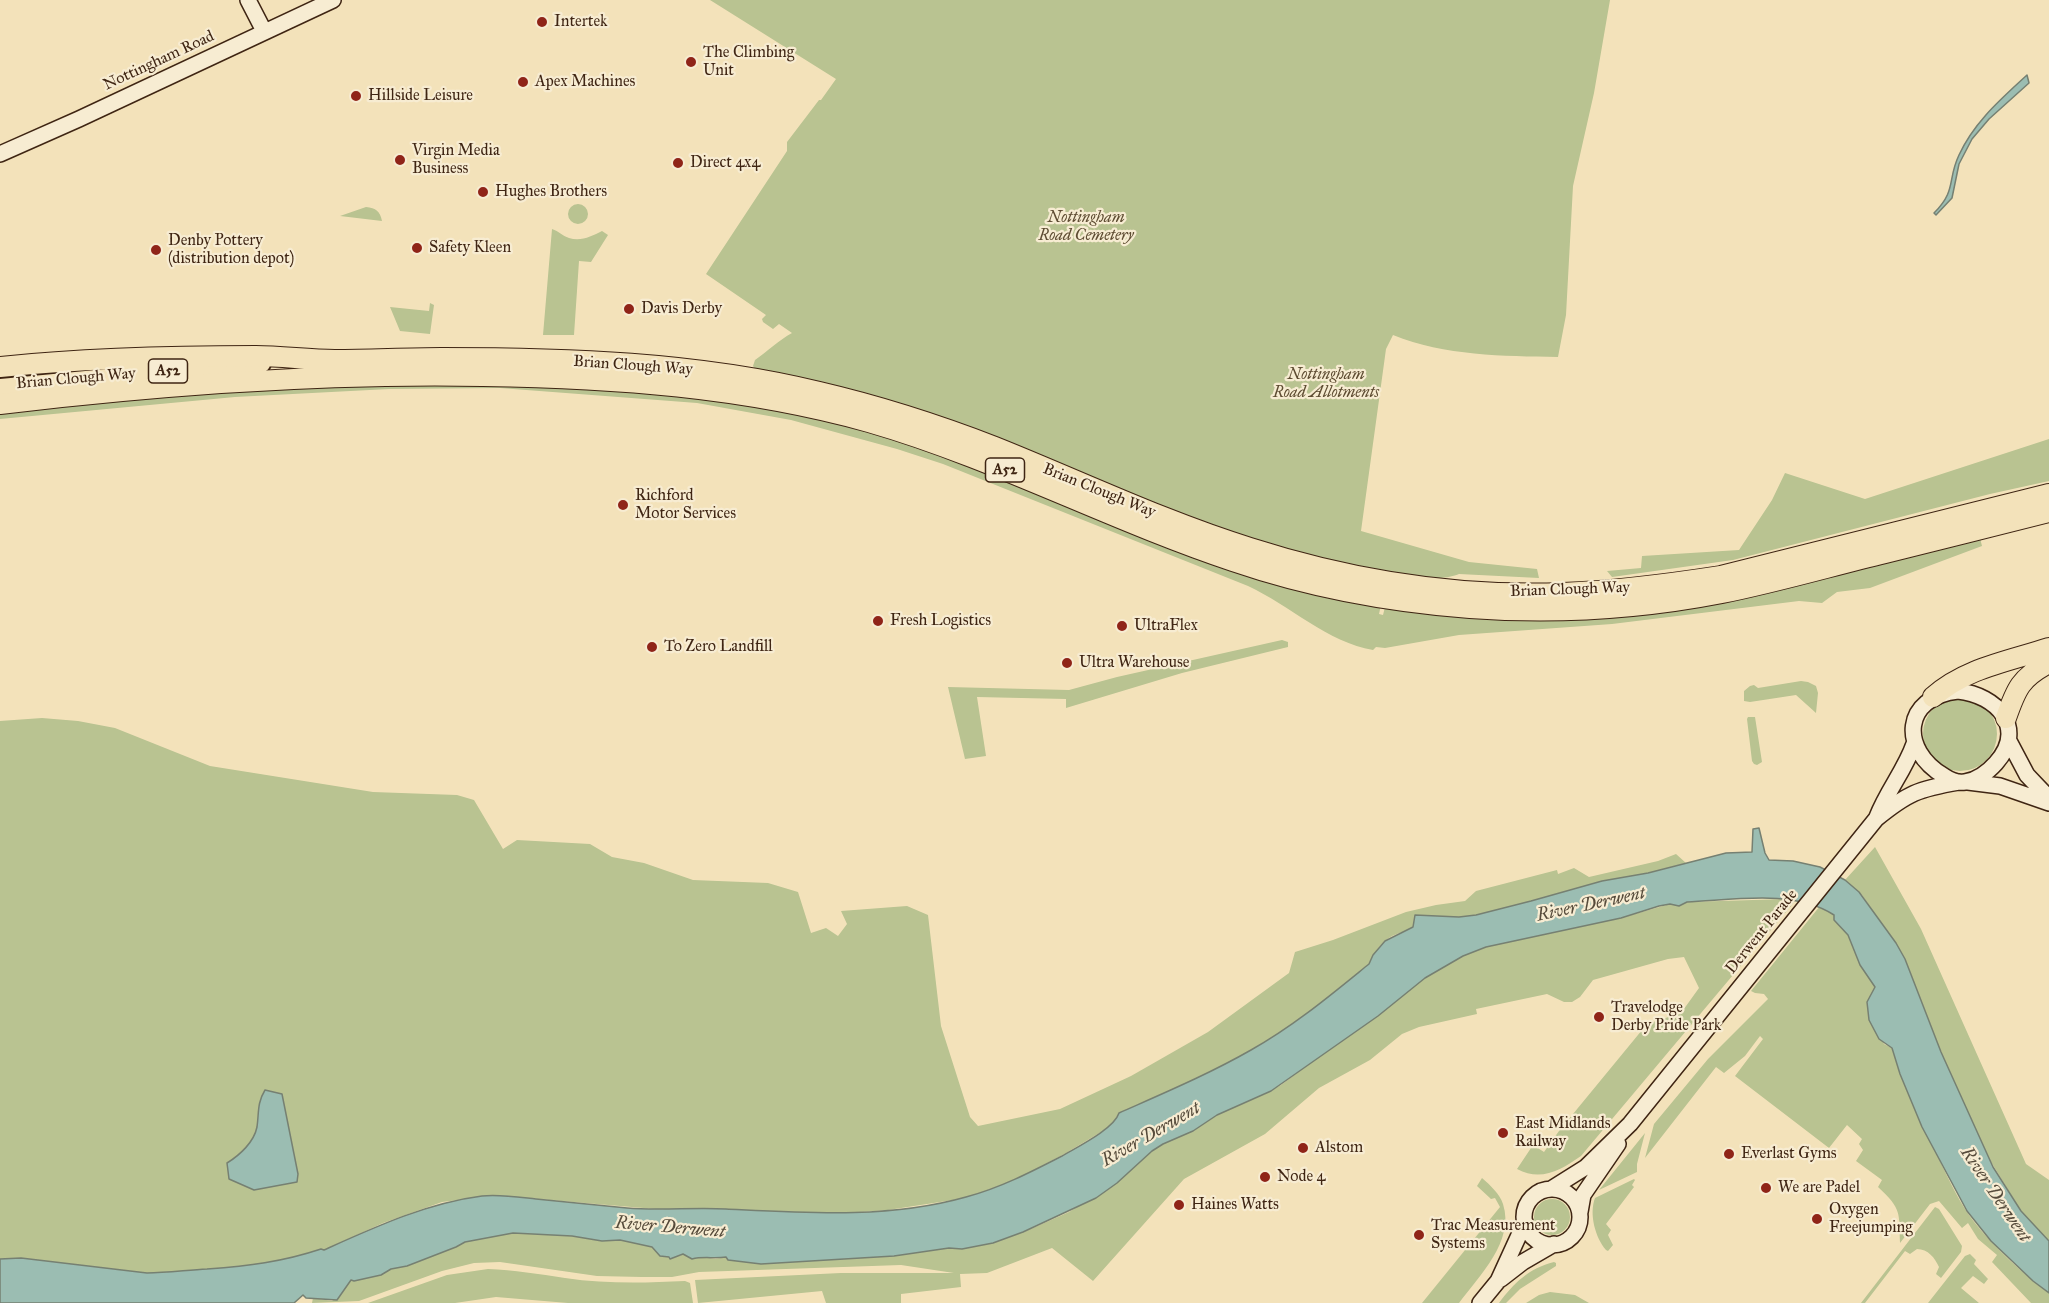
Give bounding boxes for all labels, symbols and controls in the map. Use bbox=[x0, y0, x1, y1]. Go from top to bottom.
place label: Intertek bbox=[554, 12, 607, 32]
marker: Intertek bbox=[535, 15, 549, 29]
street label: Nottingham Road bbox=[101, 27, 217, 95]
place label: The Climbing Unit bbox=[703, 43, 794, 81]
marker: The Climbing Unit bbox=[684, 55, 698, 69]
place label: Apex Machines bbox=[535, 72, 635, 92]
marker: Apex Machines bbox=[516, 75, 530, 89]
place label: Hillside Leisure bbox=[368, 86, 473, 106]
marker: Hillside Leisure bbox=[349, 89, 363, 103]
place label: Virgin Media Business bbox=[412, 141, 500, 179]
marker: Virgin Media Business bbox=[393, 153, 407, 167]
place label: Direct 4x4 bbox=[690, 153, 760, 173]
marker: Direct 4x4 bbox=[671, 156, 685, 170]
place label: Hughes Brothers bbox=[495, 182, 607, 202]
marker: Hughes Brothers bbox=[476, 185, 490, 199]
park label: Nottingham Road Cemetery bbox=[1038, 208, 1134, 246]
place label: Denby Pottery (distribution depot) bbox=[168, 231, 294, 269]
place label: Safety Kleen bbox=[429, 238, 511, 258]
marker: Safety Kleen bbox=[410, 241, 424, 255]
marker: Denby Pottery (distribution depot) bbox=[149, 243, 163, 257]
place label: Davis Derby bbox=[641, 299, 722, 319]
marker: Davis Derby bbox=[622, 302, 636, 316]
street label: Brian Clough Way bbox=[573, 352, 693, 380]
road number: A52 bbox=[148, 359, 188, 383]
street label: Brian Clough Way bbox=[15, 364, 137, 394]
park label: Nottingham Road Allotments bbox=[1273, 365, 1379, 403]
road number: A52 bbox=[986, 458, 1024, 482]
street label: Brian Clough Way bbox=[1040, 460, 1158, 522]
place label: Richford Motor Services bbox=[635, 486, 736, 524]
marker: Richford Motor Services bbox=[616, 498, 630, 512]
street label: Brian Clough Way bbox=[1510, 578, 1630, 602]
place label: Fresh Logistics bbox=[890, 611, 991, 631]
marker: Fresh Logistics bbox=[871, 614, 885, 628]
place label: UltraFlex bbox=[1134, 616, 1198, 636]
marker: UltraFlex bbox=[1115, 619, 1129, 633]
place label: To Zero Landfill bbox=[664, 637, 773, 657]
marker: To Zero Landfill bbox=[645, 640, 659, 654]
place label: Ultra Warehouse bbox=[1079, 653, 1189, 673]
marker: Ultra Warehouse bbox=[1060, 656, 1074, 670]
water label: River Derwent bbox=[1535, 883, 1647, 927]
street label: Derwent Parade bbox=[1722, 886, 1802, 978]
place label: Travelodge Derby Pride Park bbox=[1611, 998, 1721, 1036]
marker: Travelodge Derby Pride Park bbox=[1592, 1010, 1606, 1024]
water label: River Derwent bbox=[1098, 1098, 1204, 1172]
place label: East Midlands Railway bbox=[1515, 1114, 1611, 1152]
marker: East Midlands Railway bbox=[1496, 1126, 1510, 1140]
place label: Alstom bbox=[1315, 1138, 1363, 1158]
marker: Alstom bbox=[1296, 1141, 1310, 1155]
water label: River Derwent bbox=[1955, 1143, 2035, 1247]
place label: Everlast Gyms bbox=[1741, 1144, 1837, 1164]
marker: Everlast Gyms bbox=[1722, 1147, 1736, 1161]
place label: Node 4 bbox=[1277, 1167, 1326, 1187]
marker: Node 4 bbox=[1258, 1170, 1272, 1184]
place label: We are Padel bbox=[1778, 1178, 1860, 1198]
marker: We are Padel bbox=[1759, 1181, 1773, 1195]
place label: Haines Watts bbox=[1191, 1195, 1279, 1215]
marker: Haines Watts bbox=[1172, 1198, 1186, 1212]
place label: Oxygen Freejumping bbox=[1829, 1200, 1913, 1238]
water label: River Derwent bbox=[614, 1212, 726, 1244]
marker: Oxygen Freejumping bbox=[1810, 1212, 1824, 1226]
place label: Trac Measurement Systems bbox=[1431, 1216, 1556, 1254]
marker: Trac Measurement Systems bbox=[1412, 1228, 1426, 1242]

